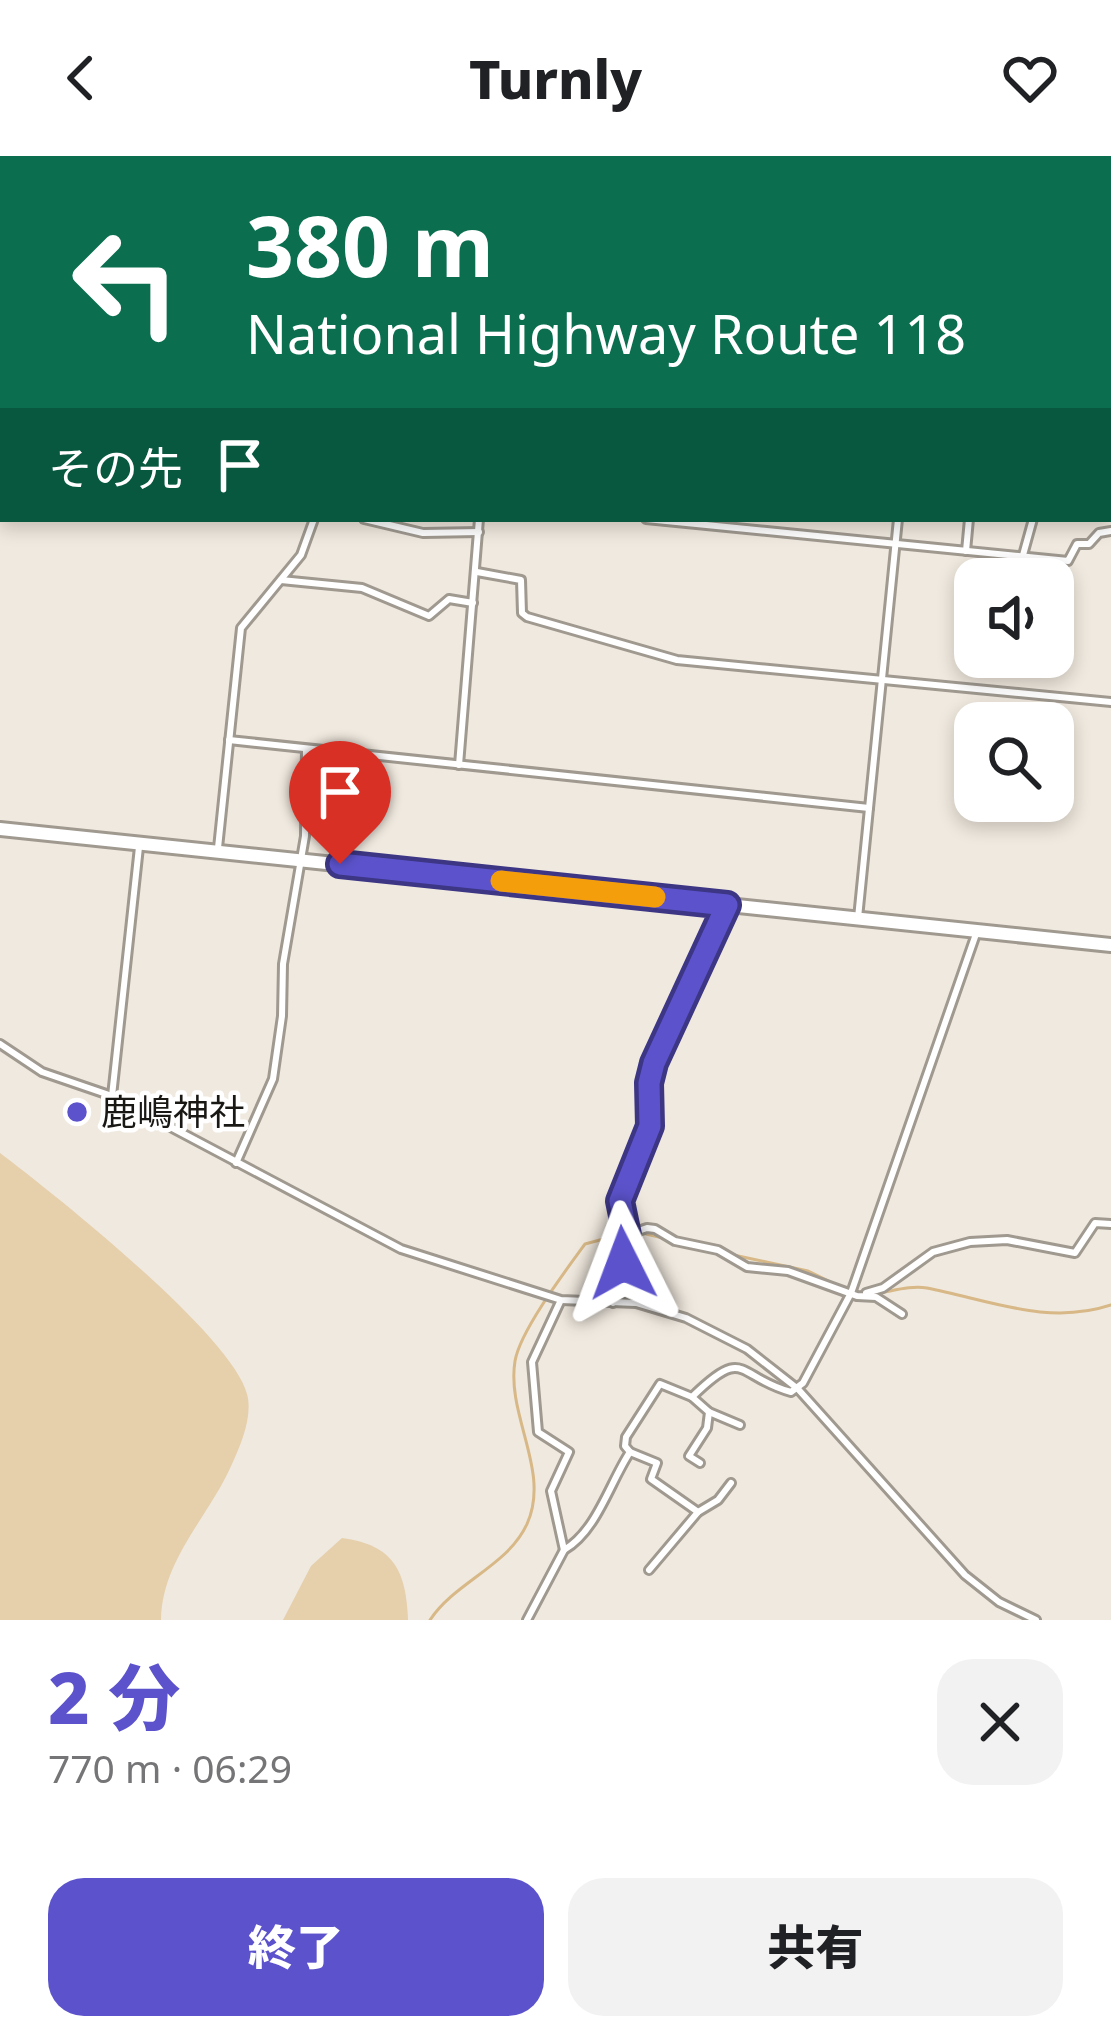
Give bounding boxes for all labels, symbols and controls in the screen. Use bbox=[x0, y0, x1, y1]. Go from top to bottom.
text: Turnly bbox=[469, 41, 642, 115]
icon: back bbox=[48, 45, 114, 111]
icon: heart bbox=[997, 45, 1063, 111]
text: 380 m bbox=[246, 187, 494, 302]
icon: left bbox=[48, 204, 204, 360]
text: National Highway Route 118 bbox=[246, 296, 966, 370]
icon: arrive bbox=[207, 432, 273, 498]
text: その先 bbox=[48, 437, 183, 498]
map controls bbox=[954, 558, 1074, 822]
button: sound bbox=[954, 558, 1074, 678]
button: search bbox=[954, 702, 1074, 822]
pin bbox=[289, 741, 391, 864]
icon: arrive bbox=[307, 759, 373, 825]
place label: 鹿嶋神社 bbox=[101, 1087, 245, 1136]
marker: 鹿嶋神社 bbox=[64, 1099, 90, 1125]
position arrow bbox=[560, 1200, 686, 1326]
text: 2 分 bbox=[48, 1647, 180, 1745]
button: close bbox=[937, 1659, 1063, 1785]
text: 770 m · 06:29 bbox=[48, 1741, 292, 1794]
button: 終了 bbox=[48, 1878, 544, 2016]
button: 共有 bbox=[568, 1878, 1063, 2016]

